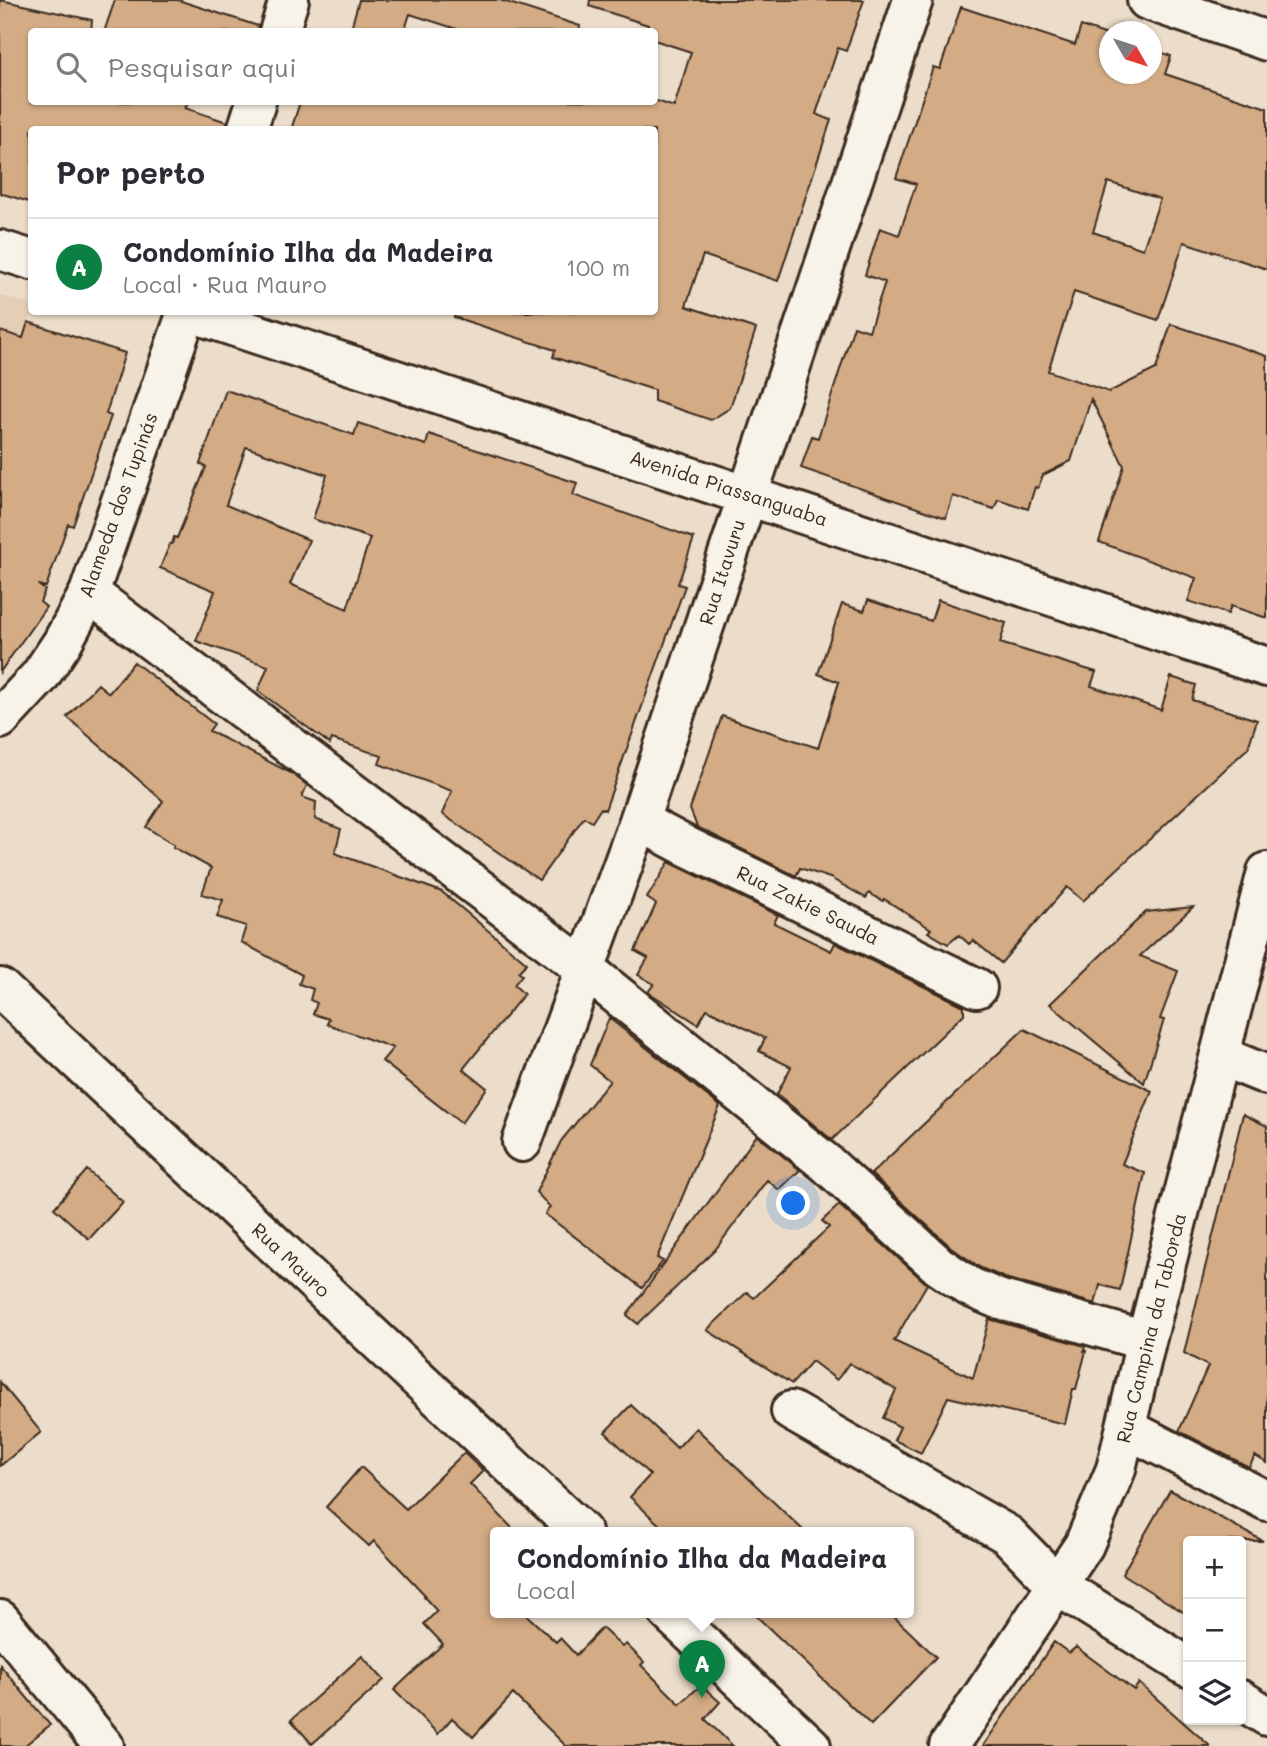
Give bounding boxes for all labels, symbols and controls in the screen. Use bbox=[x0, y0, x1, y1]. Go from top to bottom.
north arrow bbox=[1099, 21, 1162, 84]
search box bbox=[28, 28, 658, 105]
icon: search bbox=[52, 48, 90, 86]
text: Pesquisar aqui bbox=[108, 50, 297, 84]
text: Por perto bbox=[56, 152, 205, 192]
text: Condomínio Ilha da Madeira bbox=[123, 235, 494, 269]
text: A bbox=[71, 252, 87, 282]
text: 100 m bbox=[566, 252, 630, 282]
text: Local · Rua Mauro bbox=[123, 269, 327, 299]
street label: Alameda dos Tupinás bbox=[72, 409, 163, 601]
street label: Avenida Piassanguaba bbox=[627, 444, 831, 531]
street label: Rua Itavuru bbox=[693, 516, 750, 628]
street label: Rua Zakie Sauda bbox=[733, 859, 884, 950]
your location bbox=[776, 1186, 810, 1220]
street label: Rua Campina da Taborda bbox=[1110, 1210, 1191, 1445]
street label: Rua Mauro bbox=[247, 1217, 336, 1302]
popup bbox=[490, 1527, 914, 1618]
map controls bbox=[1183, 1536, 1246, 1725]
button: + bbox=[1183, 1536, 1246, 1599]
text: Condomínio Ilha da Madeira bbox=[517, 1541, 887, 1575]
text: Local bbox=[517, 1575, 576, 1605]
button: − bbox=[1183, 1599, 1246, 1662]
pin: A bbox=[679, 1640, 725, 1698]
button: layers bbox=[1183, 1662, 1246, 1725]

